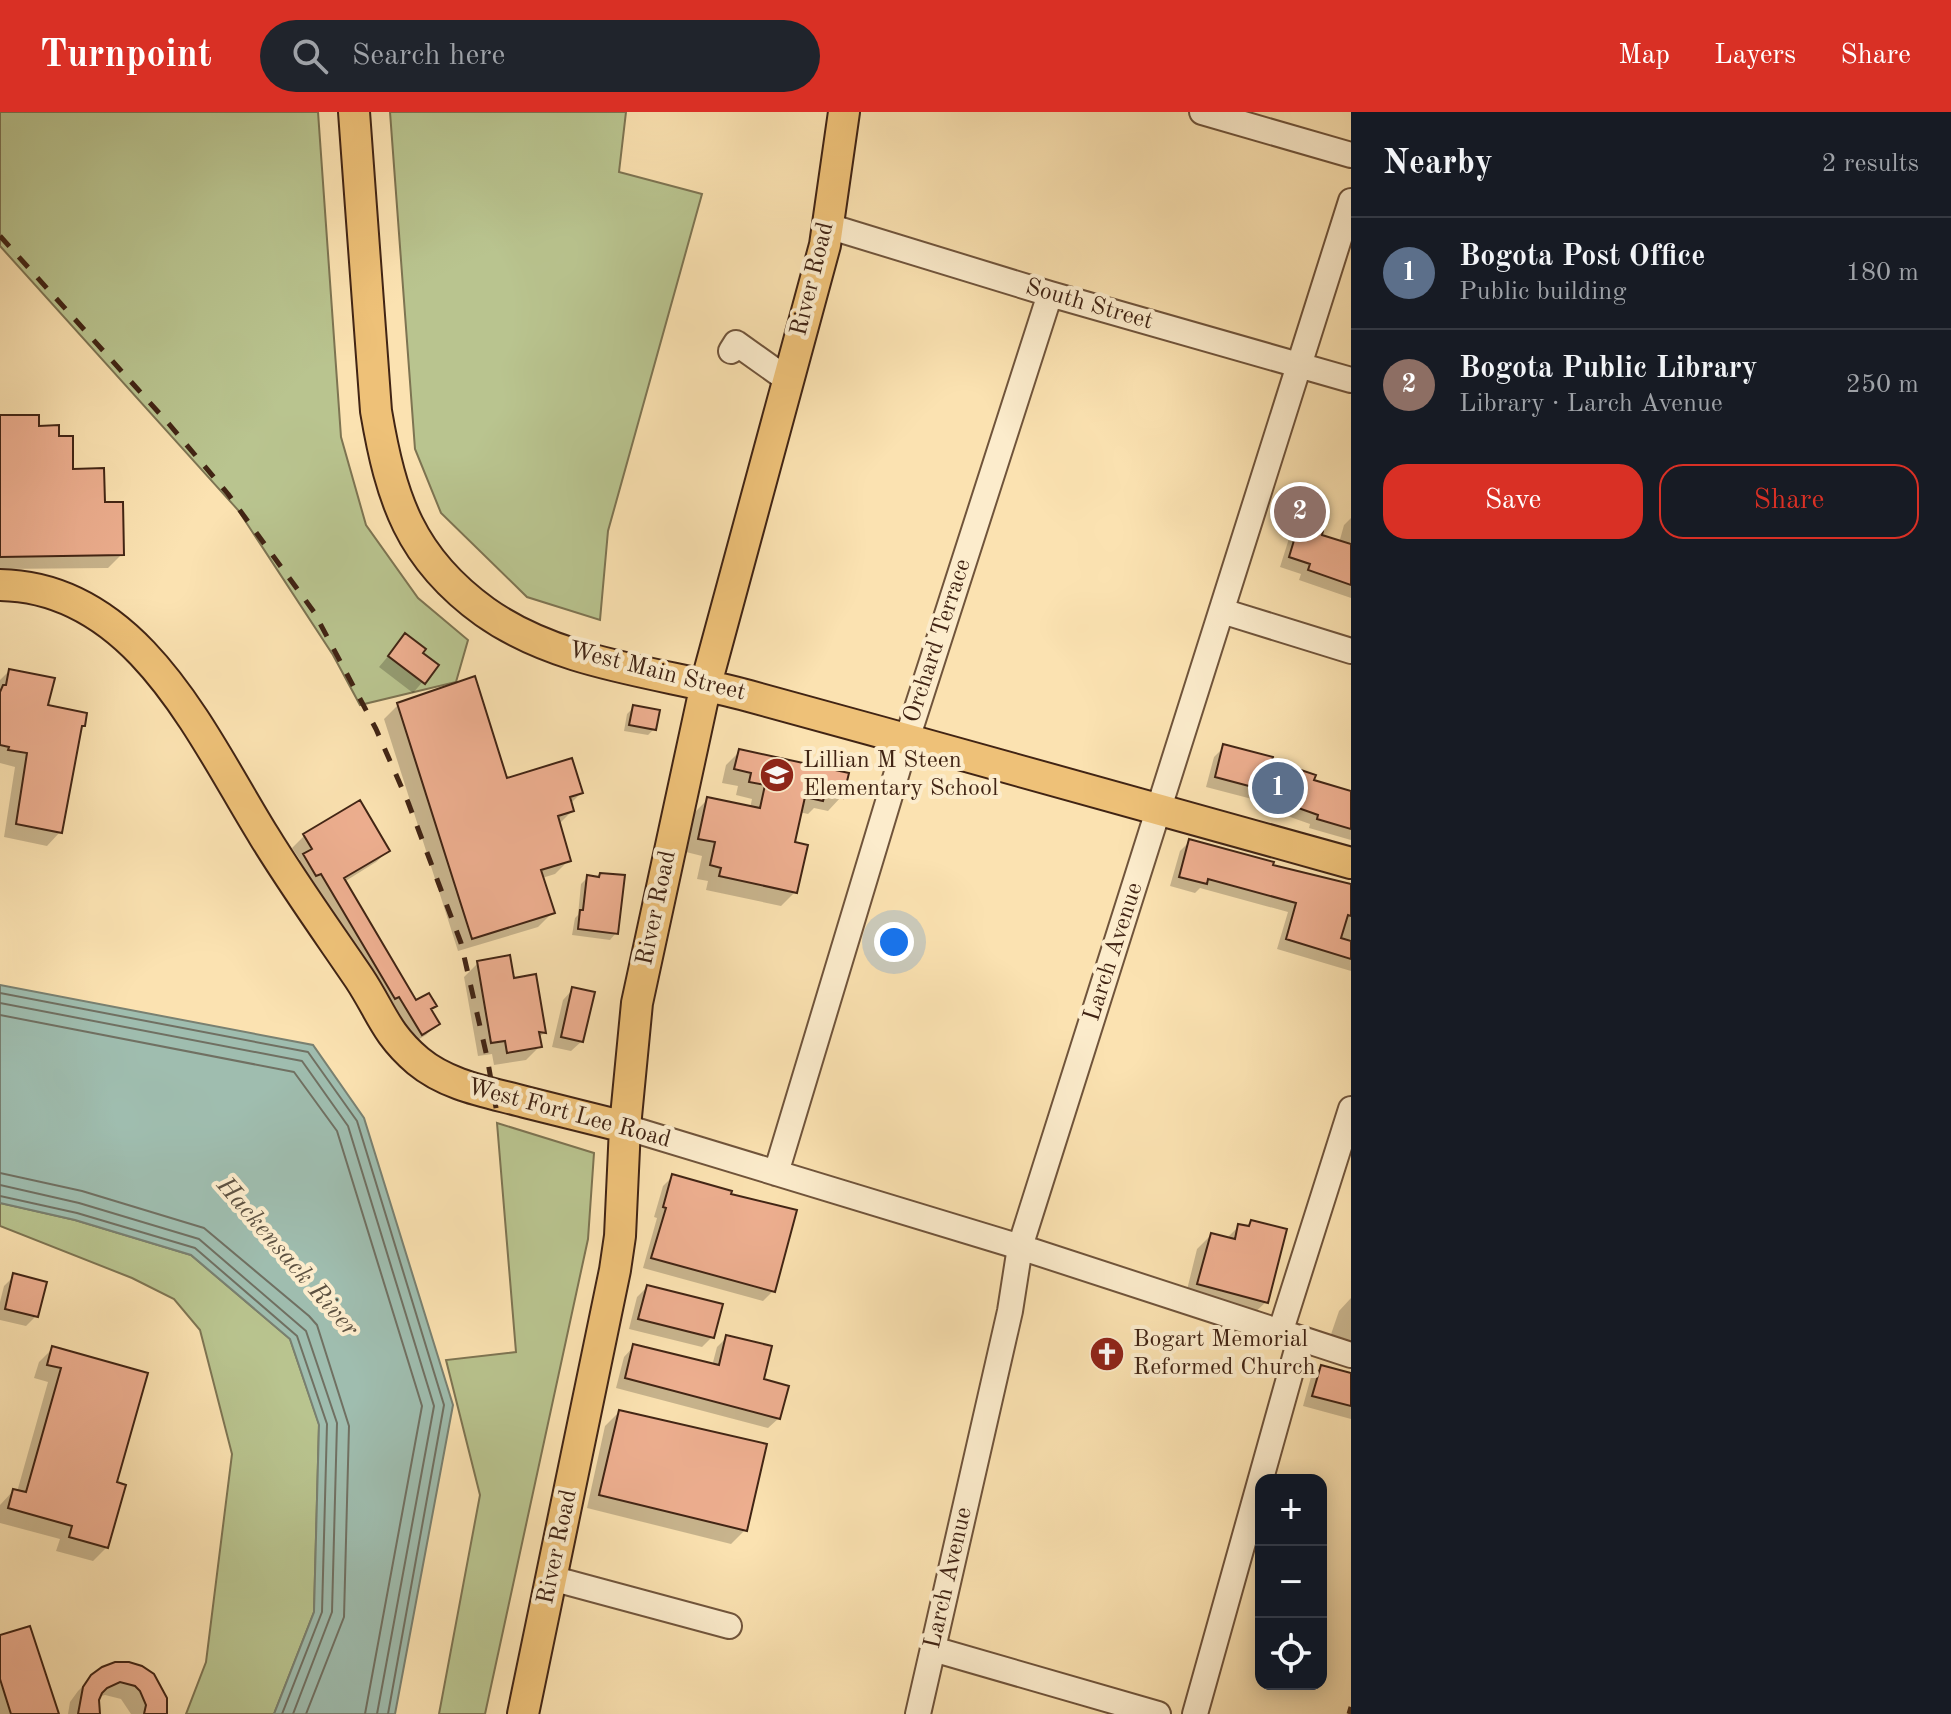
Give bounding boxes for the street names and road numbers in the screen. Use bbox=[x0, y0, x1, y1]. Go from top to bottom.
street label: River Road bbox=[787, 220, 839, 338]
street label: South Street bbox=[1023, 275, 1155, 335]
street label: Orchard Terrace bbox=[900, 556, 976, 726]
street label: West Main Street bbox=[566, 638, 748, 706]
street label: River Road bbox=[633, 849, 681, 967]
street label: Larch Avenue bbox=[1080, 880, 1148, 1024]
street label: West Fort Lee Road bbox=[465, 1075, 673, 1153]
street label: River Road bbox=[534, 1488, 582, 1606]
street label: Larch Avenue bbox=[921, 1505, 977, 1651]

